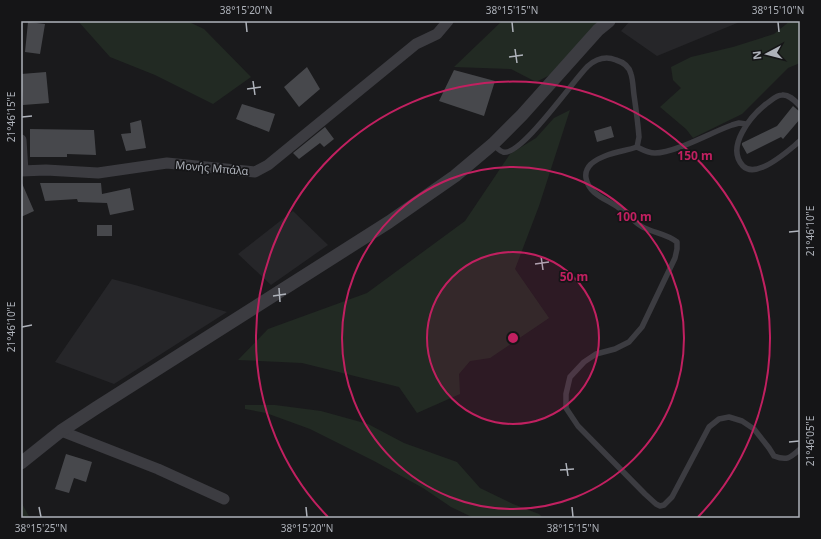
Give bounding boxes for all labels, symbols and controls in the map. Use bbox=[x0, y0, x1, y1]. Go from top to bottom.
text: 38°15'20"N bbox=[220, 3, 272, 17]
text: 38°15'15"N bbox=[486, 3, 538, 17]
text: 38°15'10"N bbox=[752, 3, 804, 17]
north arrow bbox=[747, 34, 787, 74]
text: N bbox=[749, 50, 765, 61]
text: 21°46'15"E bbox=[4, 92, 18, 142]
text: 150 m bbox=[677, 147, 713, 164]
street label: Μονής Μπάλα bbox=[175, 157, 249, 178]
text: 21°46'10"E bbox=[803, 206, 817, 256]
text: 100 m bbox=[616, 208, 652, 225]
text: 50 m bbox=[560, 268, 588, 285]
text: 21°46'10"E bbox=[4, 302, 18, 352]
centre of rings bbox=[506, 331, 520, 345]
text: 21°46'05"E bbox=[803, 416, 817, 466]
text: 38°15'25"N bbox=[15, 521, 67, 535]
text: 38°15'20"N bbox=[281, 521, 333, 535]
text: 38°15'15"N bbox=[547, 521, 599, 535]

